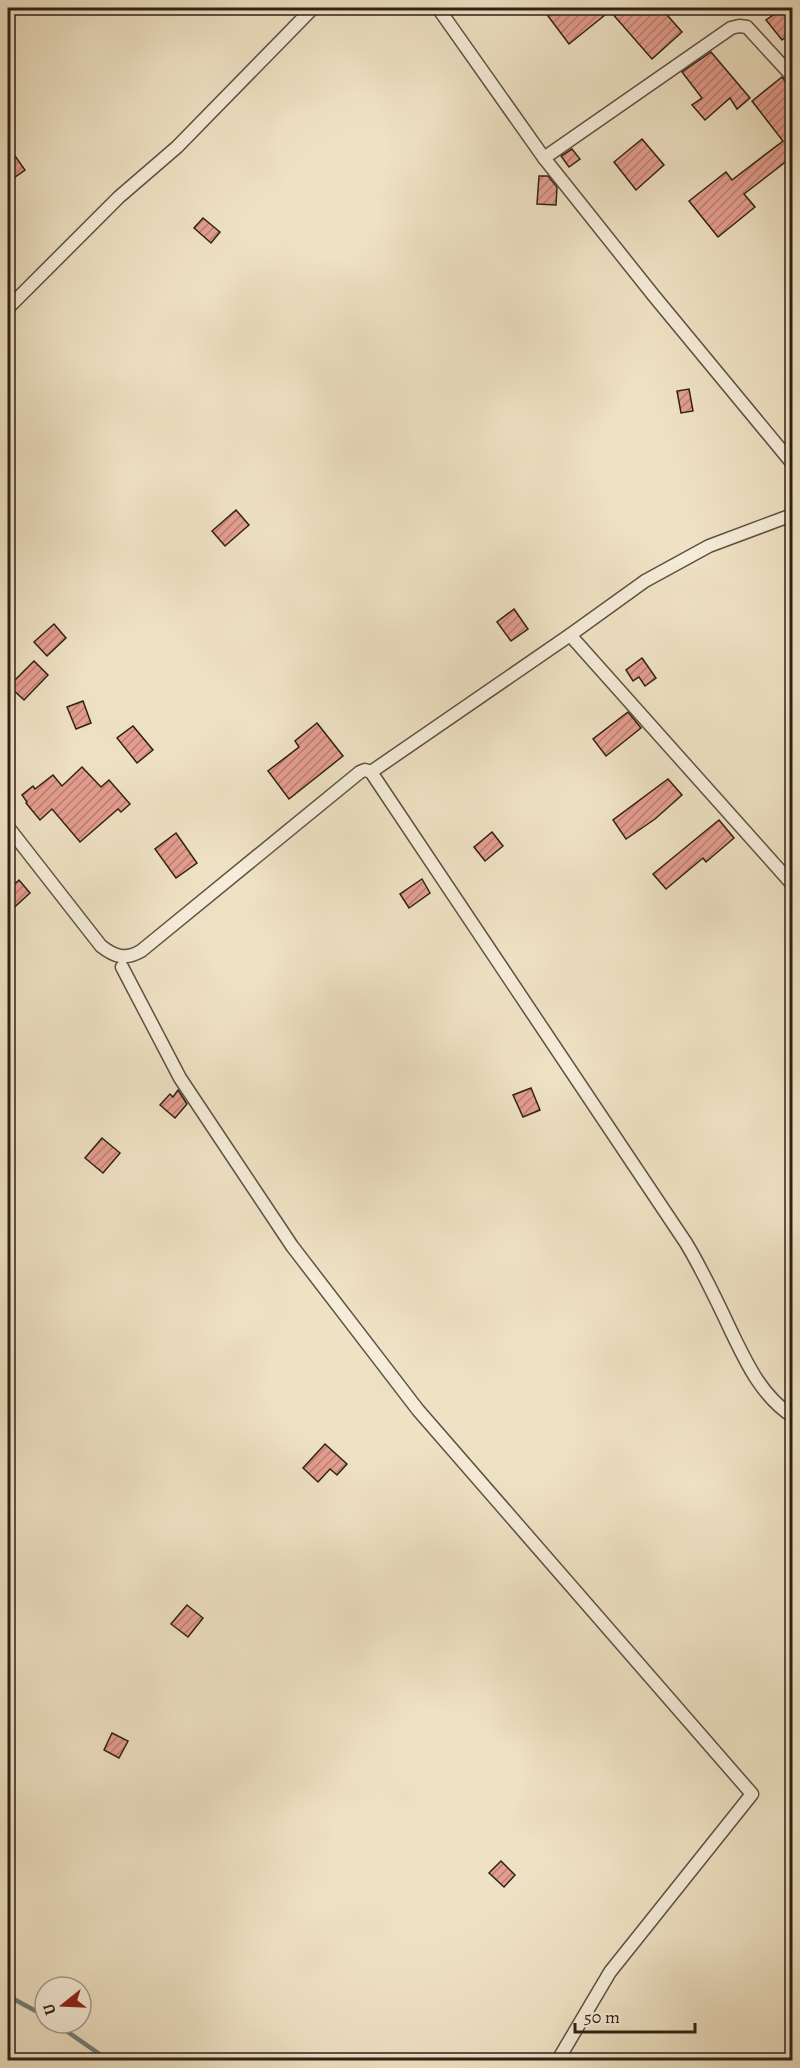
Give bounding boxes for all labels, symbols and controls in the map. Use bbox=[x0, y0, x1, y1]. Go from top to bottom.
north arrow bbox=[33, 1975, 93, 2035]
scale bar bbox=[575, 1996, 695, 2034]
text: U bbox=[37, 2000, 62, 2018]
text: 50 m bbox=[584, 2005, 620, 2029]

